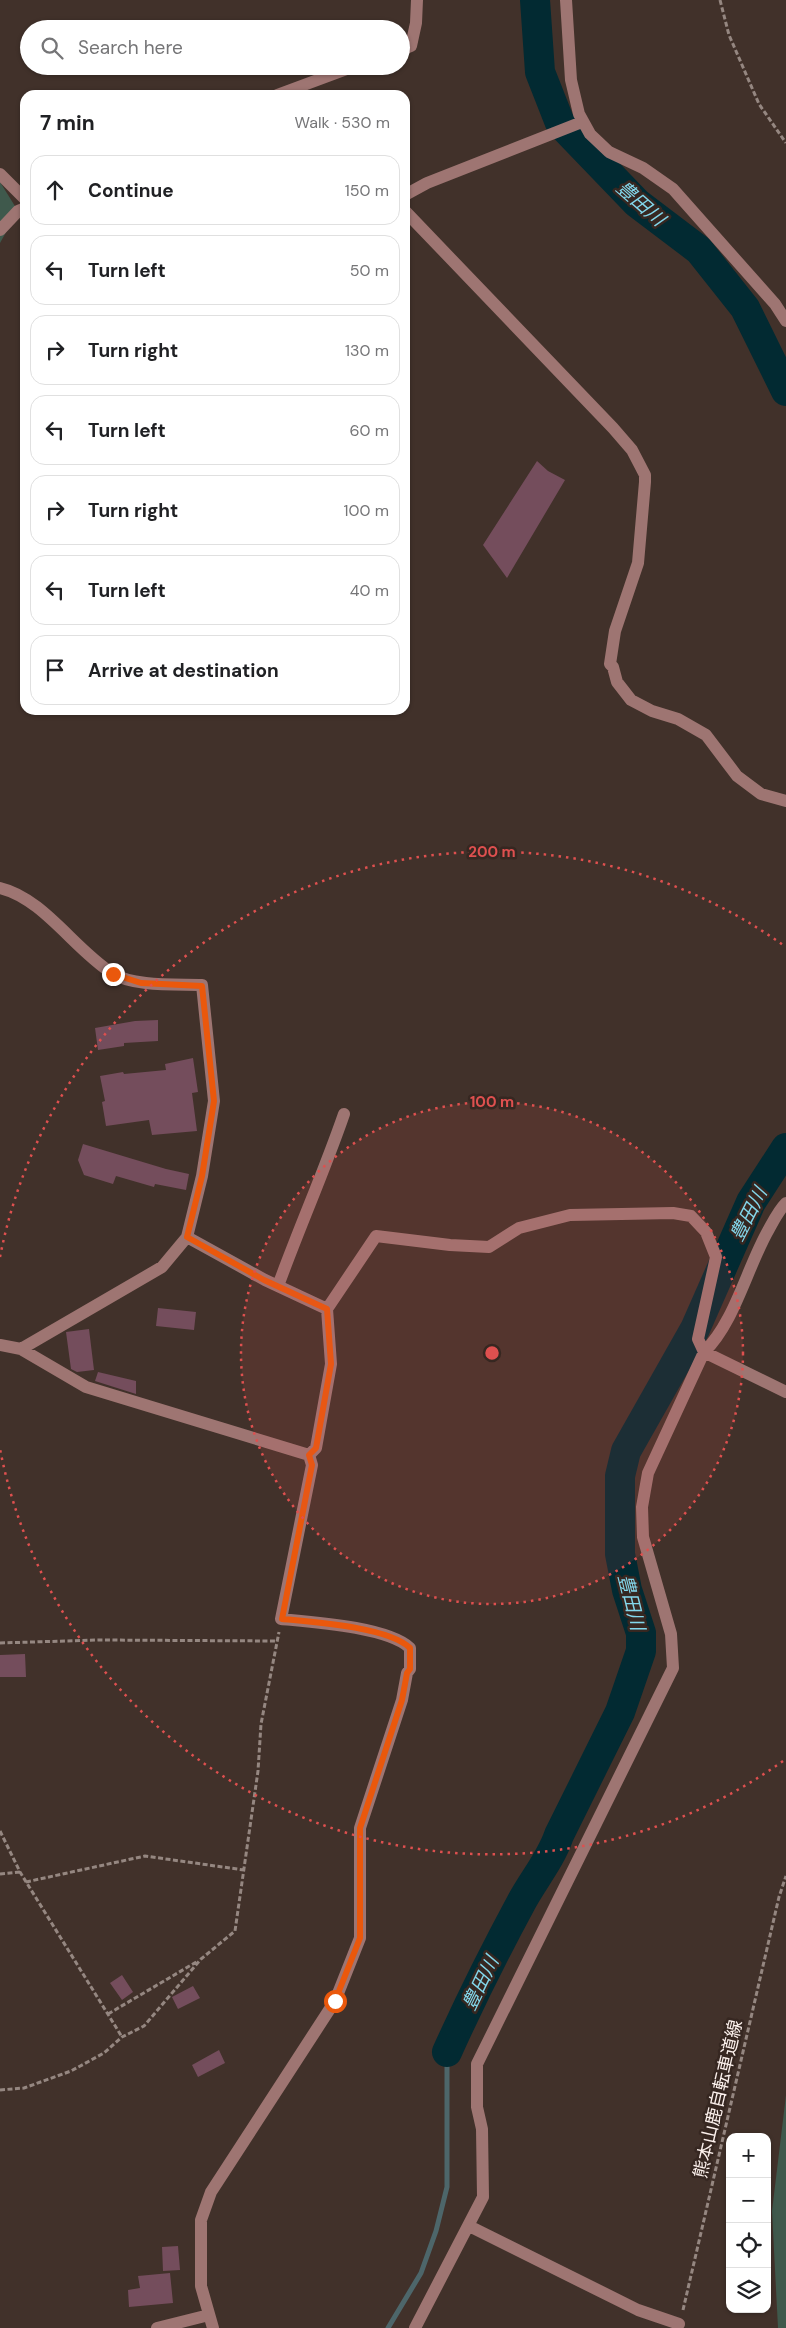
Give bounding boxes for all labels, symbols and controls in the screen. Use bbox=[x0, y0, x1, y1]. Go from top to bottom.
search box bbox=[20, 20, 410, 75]
icon: search bbox=[38, 34, 66, 62]
text: Search here bbox=[78, 35, 183, 60]
text: 7 min bbox=[40, 109, 95, 137]
text: Walk · 530 m bbox=[295, 112, 390, 133]
water label: 豊田川 bbox=[611, 175, 672, 233]
icon: ahead bbox=[41, 176, 69, 204]
text: Continue bbox=[88, 178, 174, 203]
text: 150 m bbox=[345, 180, 389, 201]
icon: left bbox=[41, 256, 69, 284]
text: Turn left bbox=[88, 258, 166, 283]
text: 50 m bbox=[350, 260, 389, 281]
icon: right bbox=[41, 336, 69, 364]
text: Turn right bbox=[88, 338, 178, 363]
text: 130 m bbox=[345, 340, 389, 361]
icon: left bbox=[41, 416, 69, 444]
text: Turn left bbox=[88, 418, 166, 443]
text: 60 m bbox=[349, 420, 389, 441]
icon: right bbox=[41, 496, 69, 524]
text: Turn right bbox=[88, 498, 178, 523]
text: 100 m bbox=[344, 500, 389, 521]
icon: left bbox=[41, 576, 69, 604]
text: Turn left bbox=[88, 578, 166, 603]
text: 40 m bbox=[350, 580, 389, 601]
icon: arrive bbox=[41, 656, 69, 684]
text: Arrive at destination bbox=[88, 658, 279, 683]
text: 200 m bbox=[468, 842, 516, 862]
route end bbox=[102, 963, 125, 986]
text: 100 m bbox=[470, 1092, 514, 1112]
water label: 豊田川 bbox=[724, 1181, 773, 1245]
centre of rings bbox=[483, 1344, 501, 1362]
water label: 豊田川 bbox=[612, 1571, 651, 1635]
water label: 豊田川 bbox=[457, 1950, 505, 2014]
route start bbox=[324, 1990, 347, 2013]
street label: 熊本山鹿自転車道線 bbox=[688, 2017, 748, 2181]
map controls bbox=[726, 2133, 771, 2313]
button: + bbox=[726, 2133, 771, 2178]
button: − bbox=[726, 2178, 771, 2223]
button: locate bbox=[726, 2223, 771, 2268]
button: layers bbox=[726, 2268, 771, 2313]

